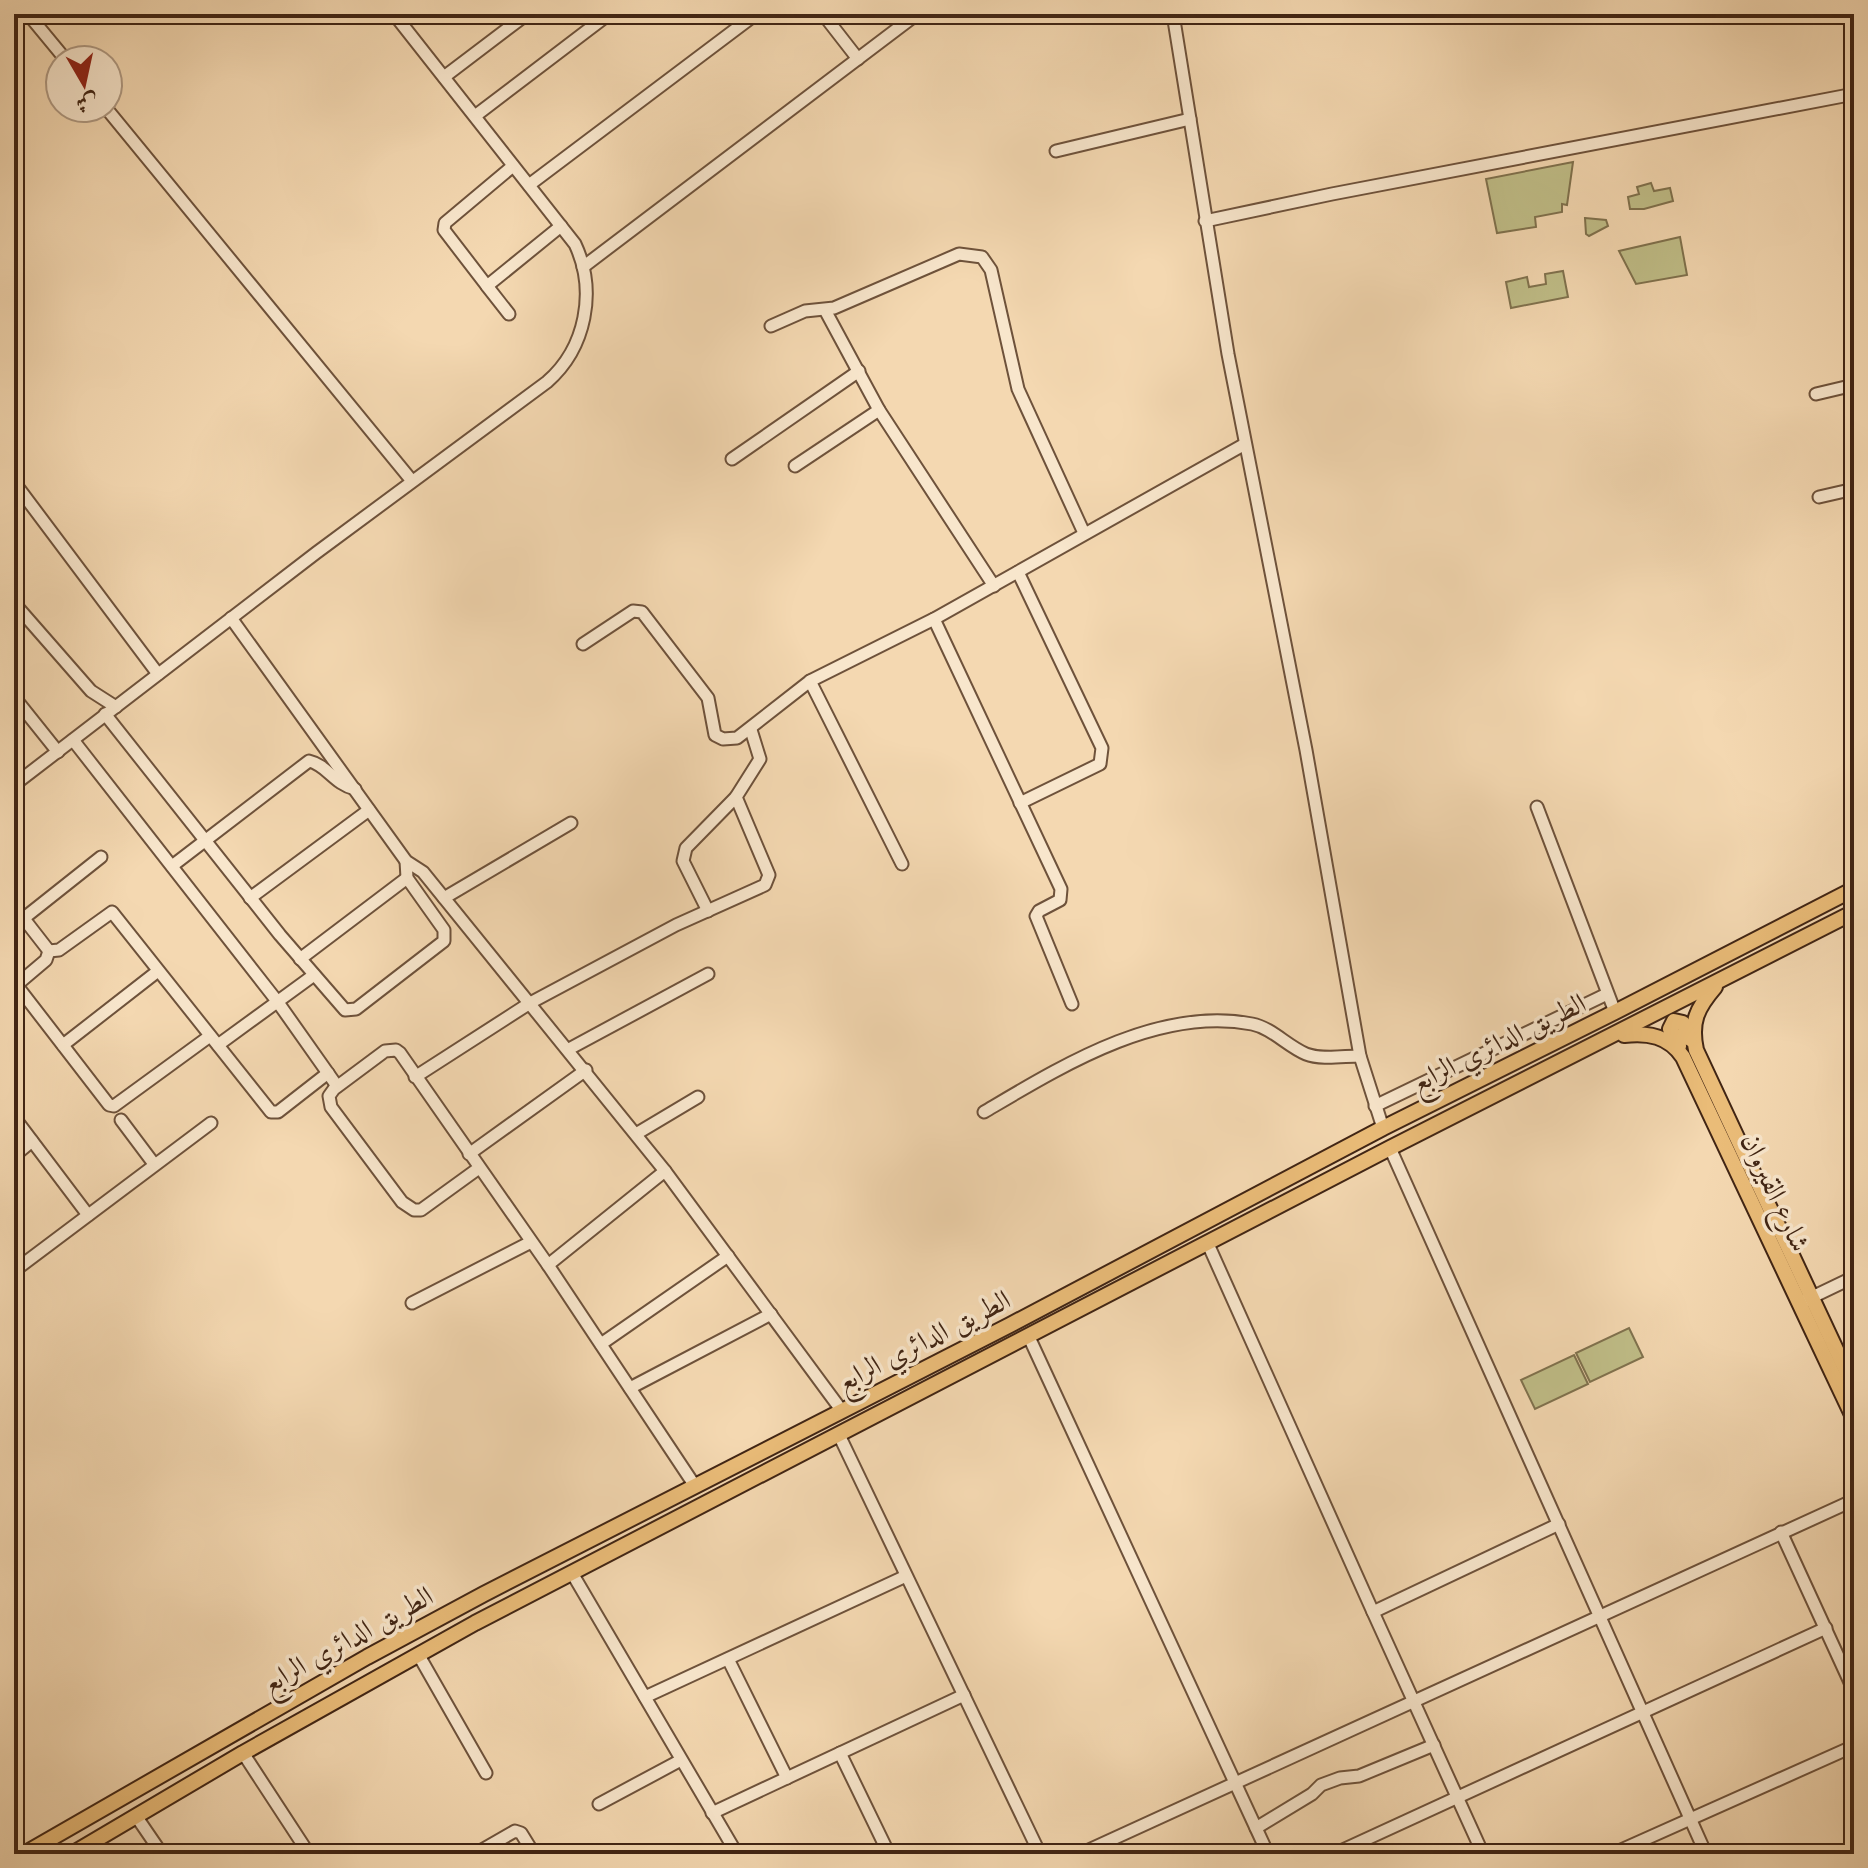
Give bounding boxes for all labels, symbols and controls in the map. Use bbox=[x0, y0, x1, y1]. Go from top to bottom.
north arrow bbox=[44, 44, 124, 124]
text: ش bbox=[74, 89, 99, 114]
street label: الطريق الدائري الرابع bbox=[1407, 989, 1595, 1107]
street label: شارع القيروان bbox=[1727, 1130, 1813, 1260]
street label: الطريق الدائري الرابع bbox=[833, 1286, 1020, 1406]
street label: الطريق الدائري الرابع bbox=[258, 1582, 443, 1708]

